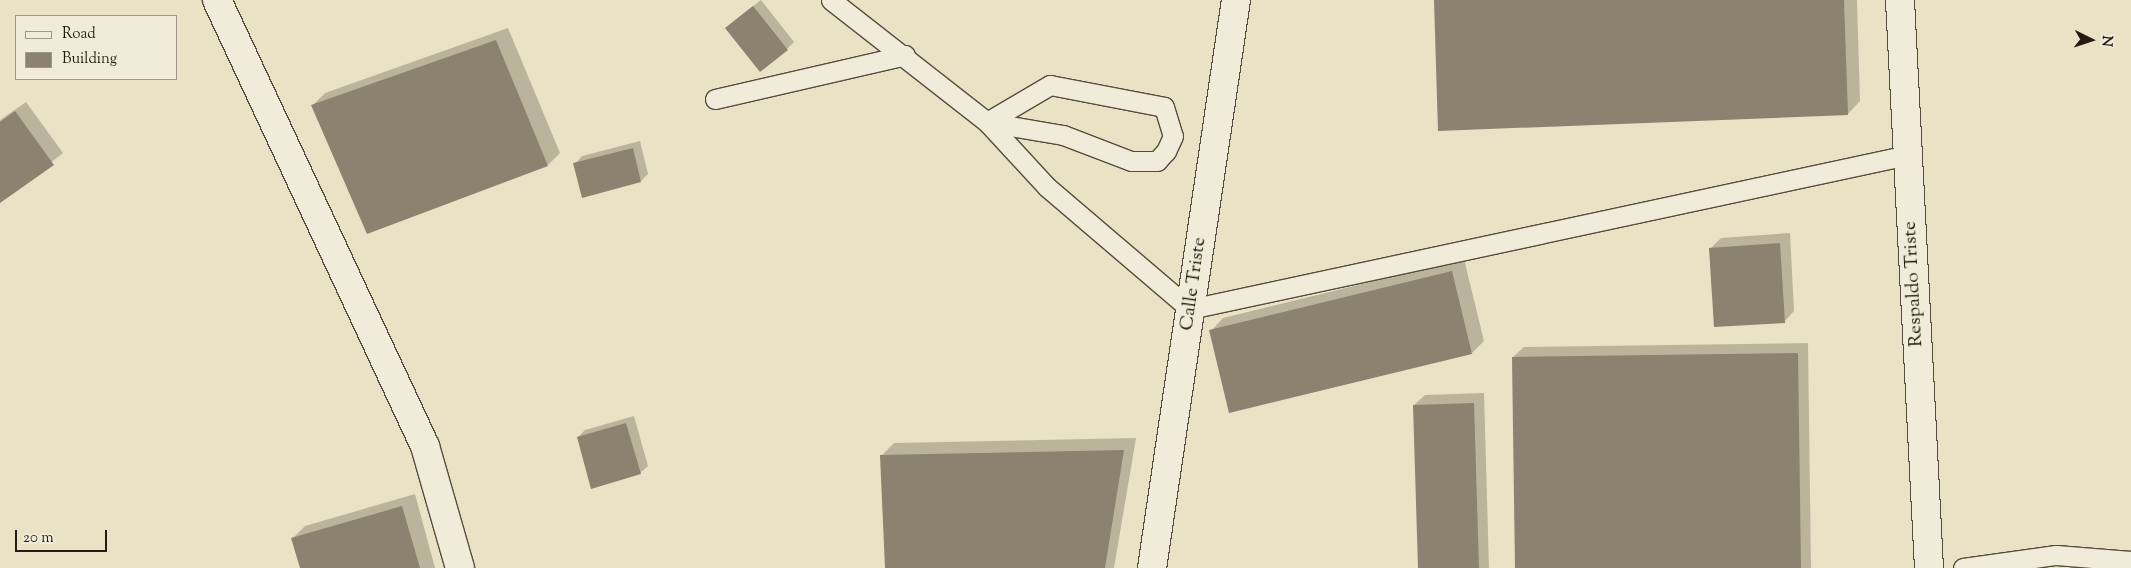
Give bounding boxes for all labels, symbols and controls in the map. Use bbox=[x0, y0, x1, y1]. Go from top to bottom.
legend bbox=[15, 15, 178, 80]
north arrow bbox=[2066, 15, 2116, 65]
text: Road bbox=[62, 24, 96, 45]
text: N bbox=[2096, 35, 2116, 47]
text: Building bbox=[62, 49, 117, 70]
street label: Respaldo Triste bbox=[1899, 221, 1929, 347]
street label: Calle Triste bbox=[1176, 236, 1212, 332]
scale bar bbox=[18, 520, 110, 552]
text: 20 m bbox=[23, 528, 54, 549]

